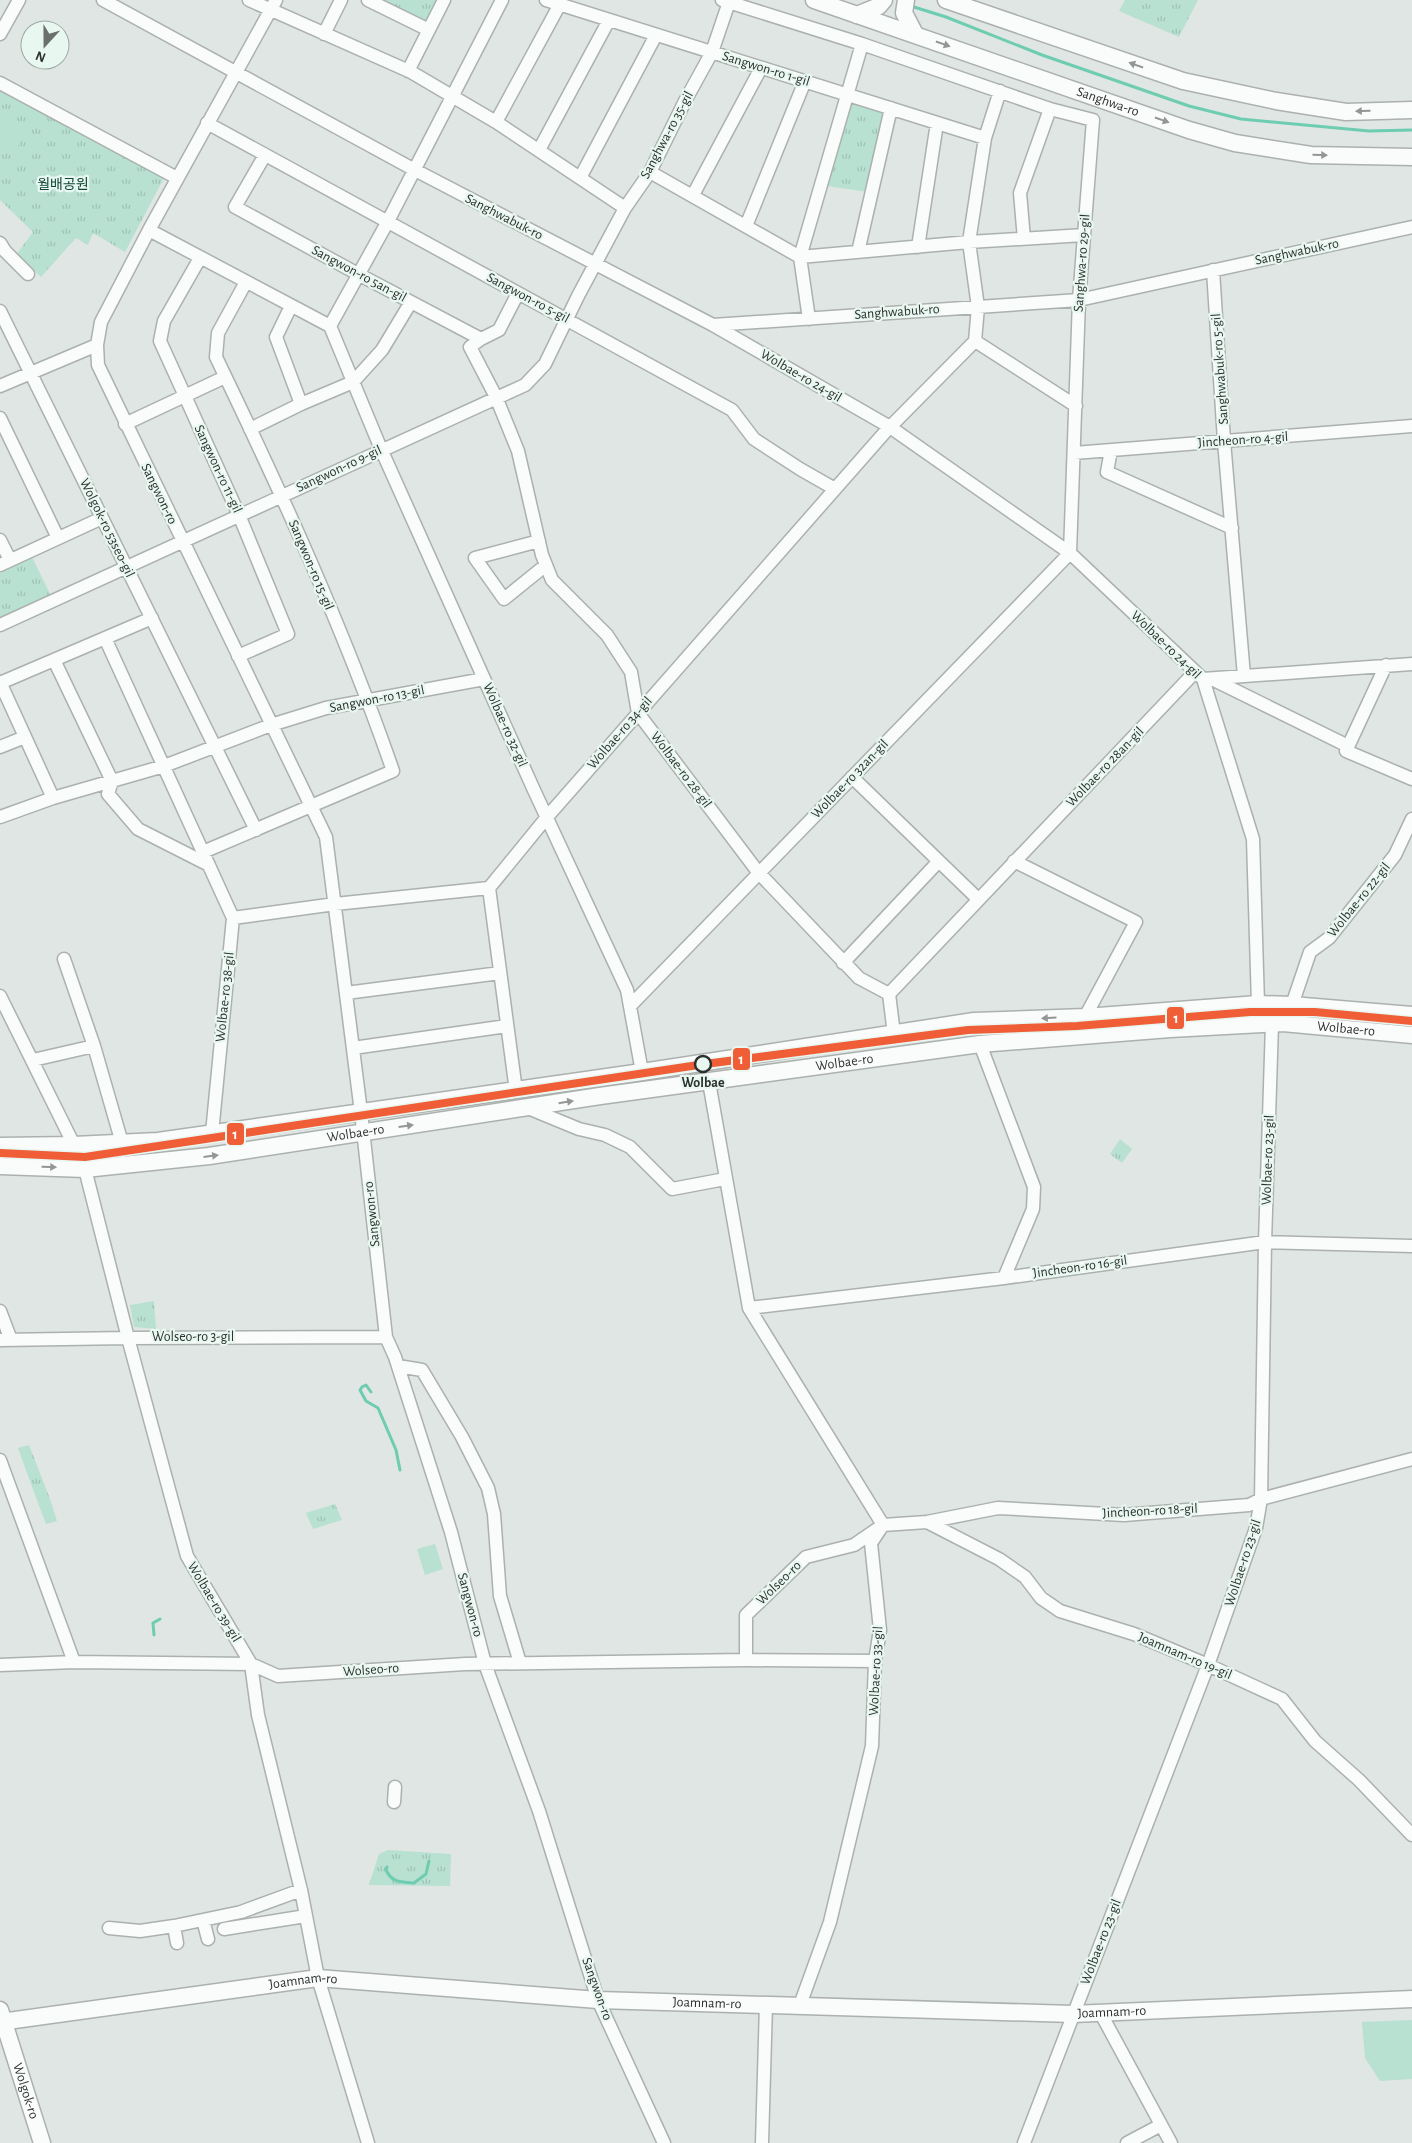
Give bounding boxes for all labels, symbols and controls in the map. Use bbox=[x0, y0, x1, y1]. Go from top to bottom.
north arrow bbox=[20, 20, 70, 70]
one-way arrow bbox=[935, 40, 950, 48]
text: N bbox=[34, 48, 48, 64]
street label: Sangwon-ro 1-gil bbox=[721, 49, 811, 89]
one-way arrow bbox=[1129, 61, 1144, 68]
street label: Sanghwa-ro bbox=[1075, 85, 1141, 119]
street label: Sanghwa-ro 35-gil bbox=[638, 89, 696, 181]
one-way arrow bbox=[1355, 107, 1371, 115]
one-way arrow bbox=[1155, 117, 1170, 125]
one-way arrow bbox=[1312, 151, 1328, 159]
park label: 월배공원 bbox=[37, 177, 89, 192]
street label: Sanghwabuk-ro bbox=[463, 191, 545, 243]
street label: Sanghwa-ro 29-gil bbox=[1072, 213, 1092, 313]
street label: Sanghwabuk-ro bbox=[1254, 236, 1340, 268]
street label: Sangwon-ro 5an-gil bbox=[309, 243, 409, 305]
street label: Sangwon-ro 5-gil bbox=[484, 270, 572, 326]
street label: Sanghwabuk-ro bbox=[854, 302, 940, 322]
street label: Sanghwabuk-ro 5-gil bbox=[1209, 313, 1231, 425]
street label: Wolbae-ro 24-gil bbox=[758, 347, 844, 405]
street label: Sangwon-ro 11-gil bbox=[191, 423, 245, 515]
street label: Jincheon-ro 4-gil bbox=[1197, 430, 1289, 450]
street label: Sangwon-ro 9-gil bbox=[294, 443, 384, 495]
street label: Sangwon-ro bbox=[138, 461, 180, 527]
street label: Wolgok-ro 53seo-gil bbox=[77, 476, 137, 580]
street label: Sangwon-ro 15-gil bbox=[286, 518, 336, 612]
street label: Wolbae-ro 24-gil bbox=[1128, 608, 1204, 682]
street label: Wolbae-ro 32-gil bbox=[480, 681, 530, 769]
street label: Sangwon-ro 13-gil bbox=[328, 683, 426, 715]
street label: Wolbae-ro 34-gil bbox=[585, 694, 655, 772]
street label: Wolbae-ro 28an-gil bbox=[1064, 724, 1146, 810]
street label: Wolbae-ro 28-gil bbox=[648, 729, 714, 811]
street label: Wolbae-ro 32an-gil bbox=[809, 737, 891, 821]
street label: Wolbae-ro 22-gil bbox=[1325, 860, 1393, 940]
street label: Wolbae-ro 38-gil bbox=[213, 951, 237, 1043]
line badge: 1 bbox=[1166, 1006, 1185, 1030]
text: 1 bbox=[1173, 1012, 1179, 1026]
one-way arrow bbox=[1041, 1014, 1057, 1022]
street label: Wolbae-ro bbox=[1317, 1019, 1376, 1039]
line badge: 1 bbox=[732, 1047, 751, 1071]
street label: Wolbae-ro bbox=[815, 1052, 874, 1073]
text: 1 bbox=[738, 1053, 744, 1067]
marker: Wolbae bbox=[694, 1055, 712, 1073]
place label: Wolbae bbox=[681, 1076, 725, 1090]
one-way arrow bbox=[559, 1097, 575, 1105]
street label: Wolbae-ro 23-gil bbox=[1259, 1115, 1277, 1205]
one-way arrow bbox=[398, 1121, 414, 1129]
line badge: 1 bbox=[226, 1122, 245, 1146]
street label: Wolbae-ro bbox=[326, 1122, 385, 1145]
text: 1 bbox=[232, 1128, 238, 1142]
one-way arrow bbox=[203, 1152, 219, 1160]
one-way arrow bbox=[41, 1163, 57, 1171]
street label: Sangwon-ro bbox=[362, 1181, 382, 1247]
street label: Jincheon-ro 16-gil bbox=[1032, 1253, 1128, 1281]
street label: Wolseo-ro 3-gil bbox=[152, 1330, 234, 1344]
street label: Jincheon-ro 18-gil bbox=[1102, 1502, 1198, 1520]
street label: Wolbae-ro 23-gil bbox=[1222, 1518, 1264, 1608]
street label: Wolseo-ro bbox=[754, 1558, 804, 1608]
street label: Wolbae-ro 39-gil bbox=[185, 1560, 243, 1644]
street label: Sangwon-ro bbox=[455, 1572, 485, 1639]
street label: Wolbae-ro 33-gil bbox=[867, 1626, 885, 1716]
street label: Joamnam-ro 19-gil bbox=[1136, 1630, 1234, 1682]
street label: Wolseo-ro bbox=[342, 1661, 400, 1679]
street label: Wolbae-ro 23-gil bbox=[1078, 1897, 1124, 1987]
street label: Sangwon-ro bbox=[579, 1956, 615, 2022]
street label: Joamnam-ro bbox=[268, 1971, 338, 1992]
street label: Joamnam-ro bbox=[672, 1995, 742, 2011]
street label: Joamnam-ro bbox=[1077, 2004, 1147, 2021]
street label: Wolgok-ro bbox=[10, 2061, 41, 2121]

